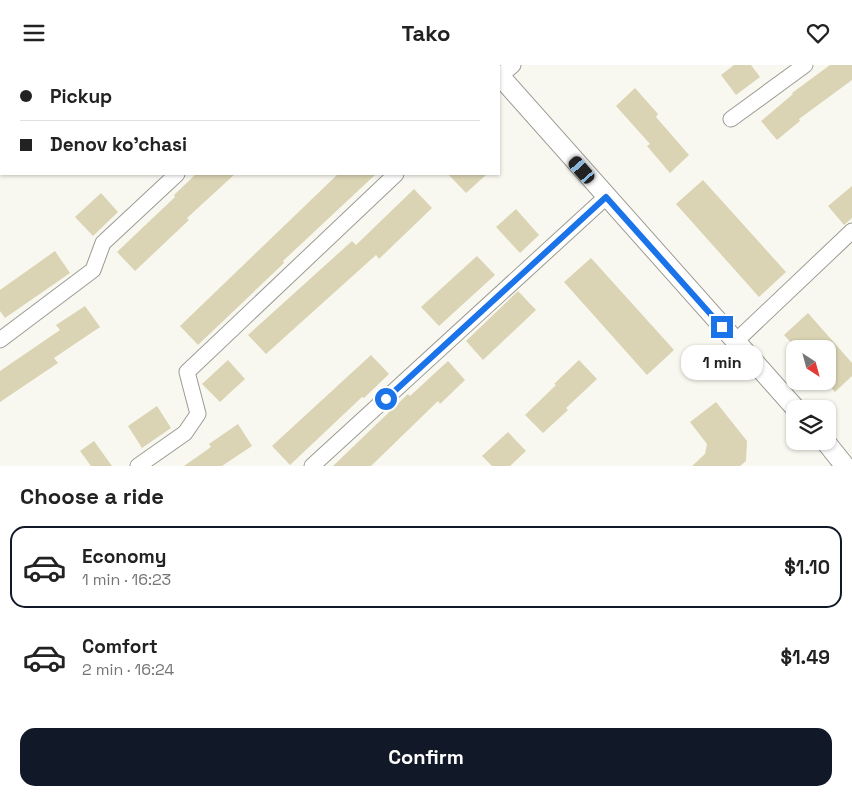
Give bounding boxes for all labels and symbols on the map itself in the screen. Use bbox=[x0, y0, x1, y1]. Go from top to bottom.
car bbox=[566, 154, 597, 186]
route end bbox=[711, 316, 733, 338]
north arrow bbox=[786, 340, 836, 390]
callout: 1 min bbox=[681, 345, 763, 379]
route start bbox=[375, 388, 397, 410]

